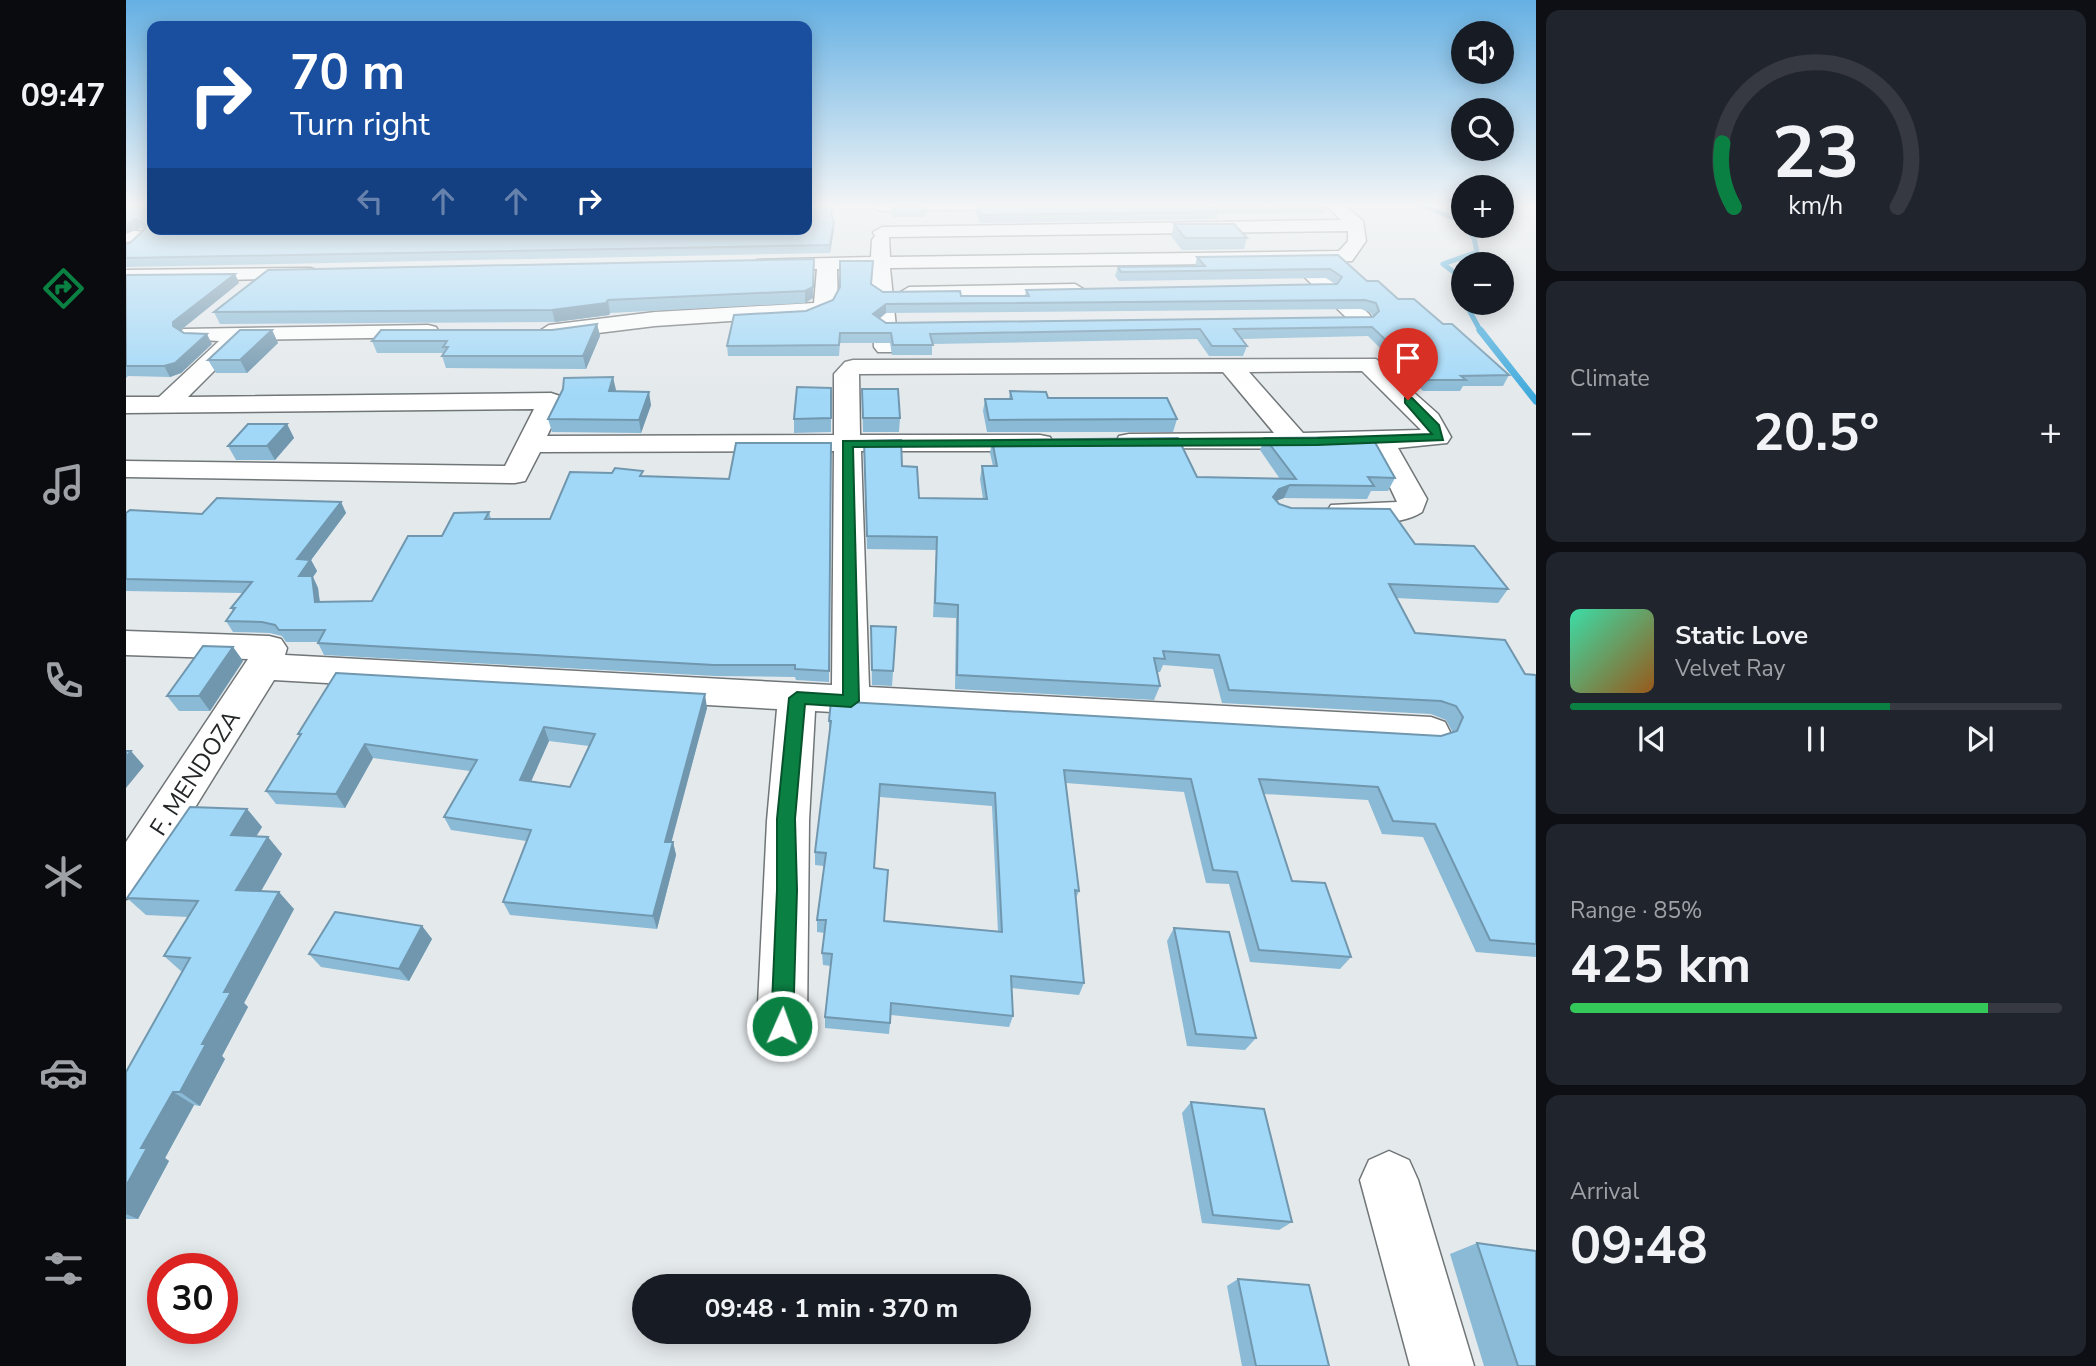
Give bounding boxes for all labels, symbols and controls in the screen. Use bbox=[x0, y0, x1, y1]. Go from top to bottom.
map controls bbox=[1451, 21, 1514, 315]
button: sound bbox=[1451, 21, 1514, 84]
text: 70 m bbox=[290, 39, 405, 106]
icon: right bbox=[175, 49, 266, 140]
text: 09:47 bbox=[21, 74, 105, 117]
button: search bbox=[1451, 98, 1514, 161]
text: Turn right bbox=[290, 103, 430, 146]
text: 23 bbox=[1772, 103, 1860, 203]
button: + bbox=[1451, 175, 1514, 238]
icon: left bbox=[351, 182, 389, 220]
icon: ahead bbox=[424, 182, 462, 220]
icon: ahead bbox=[497, 182, 535, 220]
icon: right bbox=[570, 182, 608, 220]
text: km/h bbox=[1788, 188, 1844, 222]
button: − bbox=[1451, 252, 1514, 315]
icon: directions bbox=[39, 264, 88, 313]
pin bbox=[1378, 328, 1438, 400]
icon: arrive bbox=[1389, 339, 1427, 377]
text: Climate bbox=[1570, 363, 1650, 394]
text: 20.5° bbox=[1753, 397, 1879, 468]
text: − bbox=[1570, 407, 1593, 458]
text: + bbox=[2039, 407, 2062, 458]
icon: music bbox=[39, 460, 88, 509]
text: Static Love bbox=[1675, 618, 1808, 653]
text: Velvet Ray bbox=[1675, 653, 1785, 684]
icon: phone bbox=[39, 656, 88, 705]
street label: F. MENDOZA bbox=[142, 704, 248, 842]
icon: previous bbox=[1633, 720, 1671, 758]
icon: pause bbox=[1797, 720, 1835, 758]
icon: next bbox=[1961, 720, 1999, 758]
icon: climate bbox=[39, 852, 88, 901]
text: Range · 85% bbox=[1570, 895, 1702, 926]
text: 425 km bbox=[1570, 929, 1751, 1000]
position arrow bbox=[745, 989, 819, 1063]
icon: car bbox=[39, 1048, 88, 1097]
text: Arrival bbox=[1570, 1176, 1639, 1207]
text: 09:48 bbox=[1570, 1210, 1708, 1281]
icon: filters bbox=[39, 1244, 88, 1293]
speed limit sign: 30 bbox=[147, 1253, 238, 1344]
text: 09:48 · 1 min · 370 m bbox=[705, 1291, 958, 1326]

